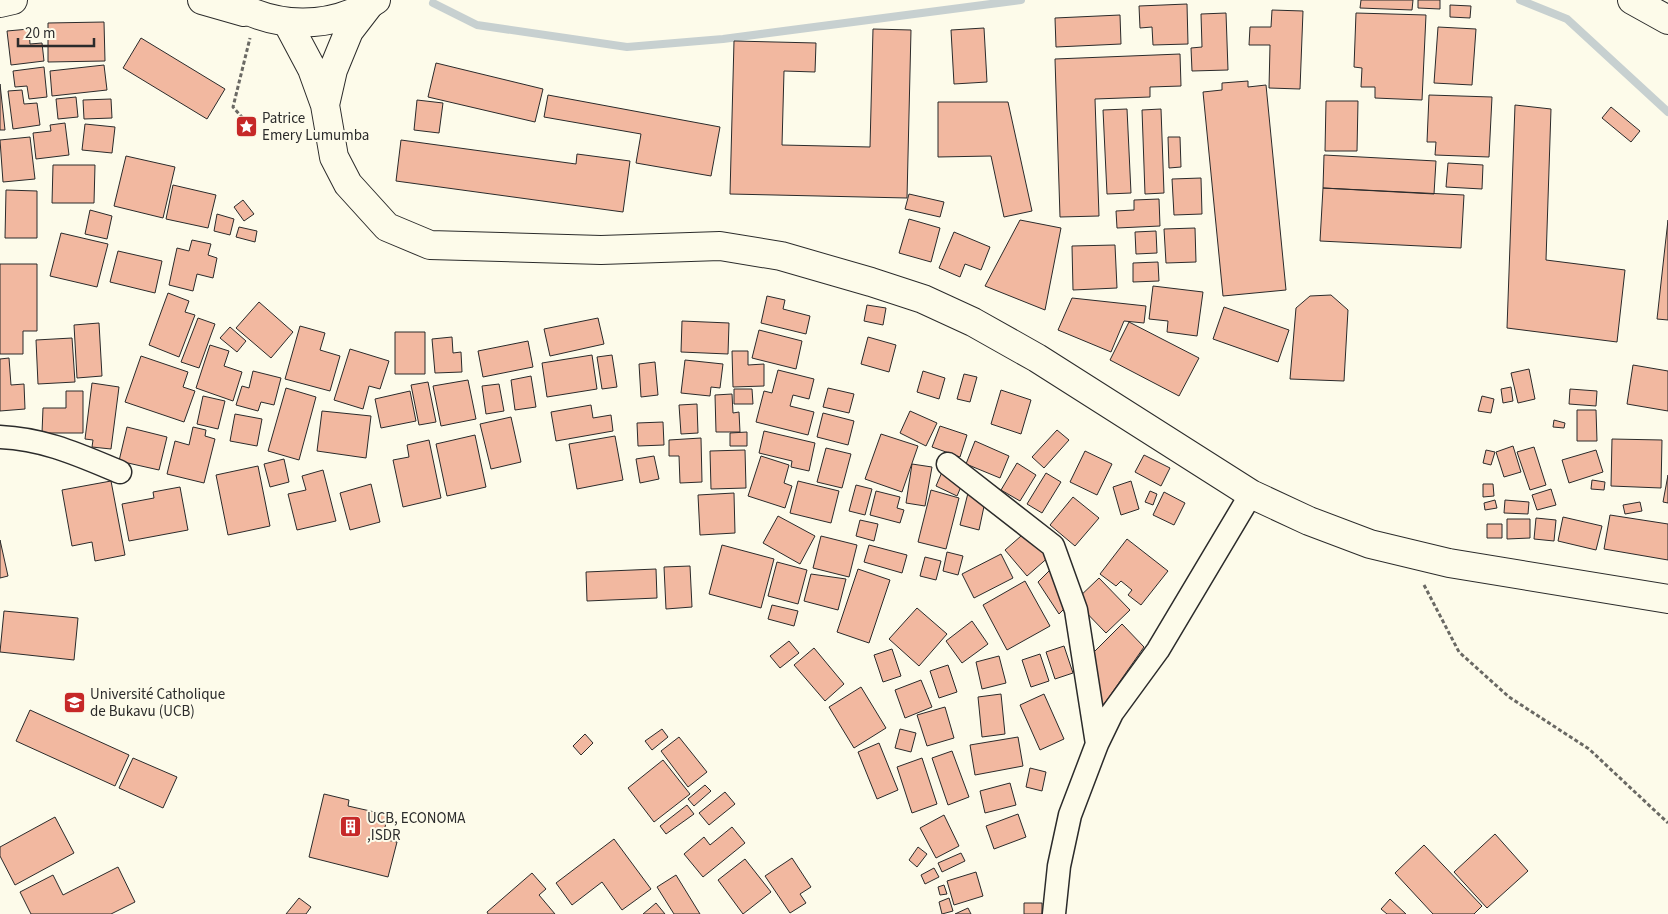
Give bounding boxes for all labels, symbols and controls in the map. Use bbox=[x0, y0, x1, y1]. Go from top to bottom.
scale bar bbox=[18, 15, 94, 47]
text: 20 m bbox=[25, 23, 55, 44]
place label: Patrice Emery Lumumba bbox=[262, 108, 369, 146]
place icon: Patrice Emery Lumumba bbox=[234, 115, 258, 139]
place label: Université Catholique de Bukavu (UCB) bbox=[90, 684, 225, 722]
school or university icon: Université Catholique de Bukavu (UCB) bbox=[62, 691, 86, 715]
place label: UCB, ECONOMA ,ISDR bbox=[367, 808, 466, 846]
building icon: UCB, ECONOMA ,ISDR bbox=[339, 815, 363, 839]

